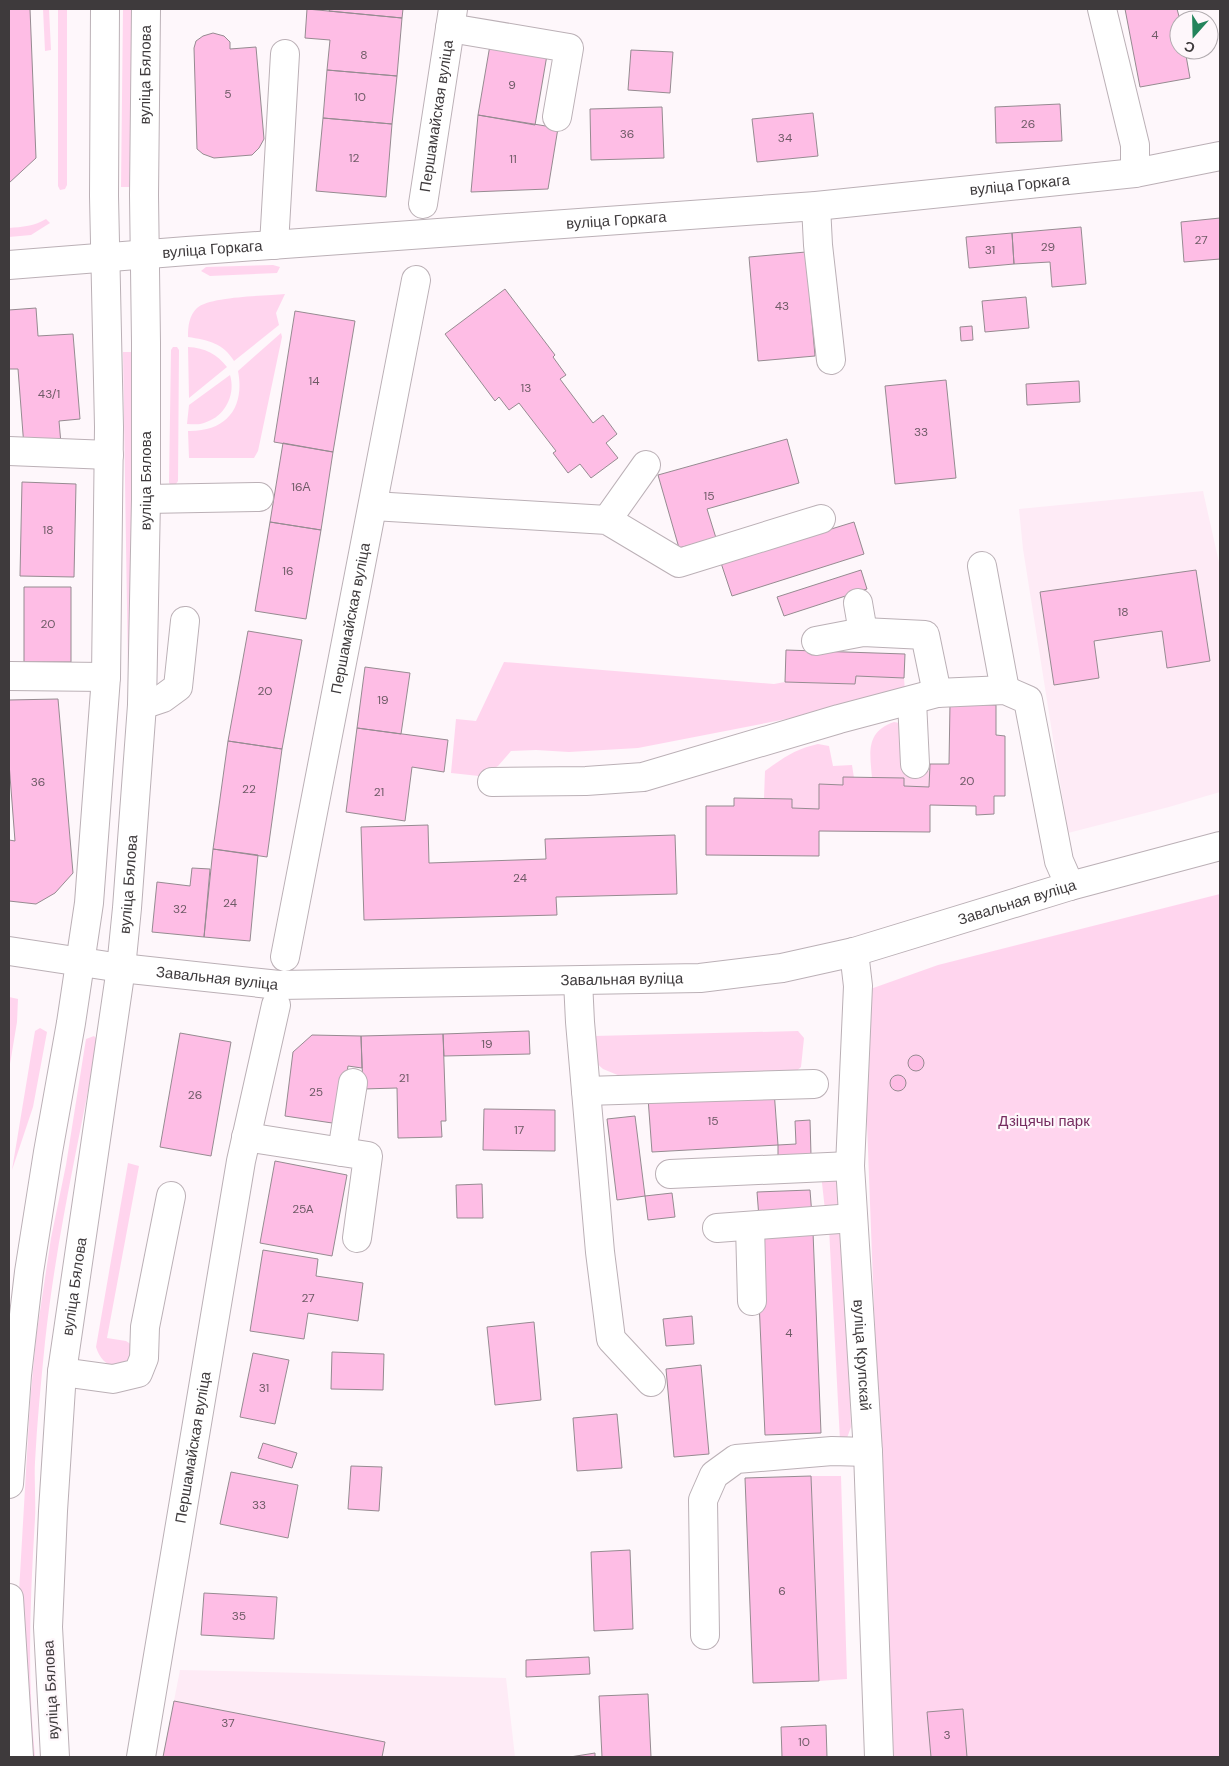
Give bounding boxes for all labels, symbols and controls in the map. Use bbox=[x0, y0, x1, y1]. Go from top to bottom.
north arrow bbox=[1169, 10, 1219, 60]
street label: вуліца Бялова bbox=[135, 24, 156, 125]
house number: 4 bbox=[1151, 27, 1159, 43]
text: С bbox=[1182, 37, 1197, 57]
street label: Першамайская вуліца bbox=[415, 38, 458, 193]
house number: 8 bbox=[360, 47, 368, 63]
house number: 9 bbox=[508, 77, 516, 93]
house number: 5 bbox=[224, 86, 232, 102]
house number: 10 bbox=[354, 89, 366, 105]
house number: 26 bbox=[1021, 116, 1035, 132]
house number: 36 bbox=[620, 126, 634, 142]
house number: 34 bbox=[778, 130, 792, 146]
house number: 12 bbox=[349, 150, 359, 166]
house number: 11 bbox=[509, 151, 517, 167]
street label: вуліца Горкага bbox=[969, 170, 1071, 200]
street label: вуліца Горкага bbox=[566, 207, 668, 234]
house number: 27 bbox=[1194, 232, 1208, 248]
street label: вуліца Горкага bbox=[162, 236, 264, 263]
house number: 29 bbox=[1041, 239, 1055, 255]
house number: 31 bbox=[985, 242, 995, 258]
house number: 43 bbox=[775, 298, 789, 314]
house number: 14 bbox=[308, 373, 320, 389]
house number: 13 bbox=[521, 380, 531, 396]
house number: 43/1 bbox=[38, 386, 60, 402]
house number: 33 bbox=[914, 424, 928, 440]
street label: вуліца Бялова bbox=[135, 430, 156, 531]
house number: 16А bbox=[291, 479, 311, 495]
house number: 15 bbox=[703, 488, 715, 504]
house number: 18 bbox=[42, 522, 54, 538]
street label: Першамайская вуліца bbox=[326, 540, 375, 696]
house number: 16 bbox=[282, 563, 294, 579]
house number: 18 bbox=[1117, 604, 1129, 620]
house number: 20 bbox=[40, 616, 56, 632]
house number: 20 bbox=[257, 683, 273, 699]
house number: 19 bbox=[377, 692, 389, 708]
house number: 20 bbox=[959, 773, 975, 789]
house number: 36 bbox=[31, 774, 45, 790]
house number: 22 bbox=[242, 781, 256, 797]
house number: 21 bbox=[374, 784, 384, 800]
street label: вуліца Бялова bbox=[114, 833, 142, 935]
house number: 24 bbox=[513, 870, 527, 886]
street label: Завальная вуліца bbox=[955, 875, 1079, 930]
house number: 24 bbox=[223, 895, 237, 911]
house number: 32 bbox=[173, 901, 187, 917]
street label: Завальная вуліца bbox=[155, 962, 280, 995]
street label: Завальная вуліца bbox=[560, 968, 684, 990]
house number: 19 bbox=[481, 1036, 493, 1052]
house number: 21 bbox=[399, 1070, 409, 1086]
house number: 25 bbox=[309, 1084, 323, 1100]
house number: 26 bbox=[188, 1087, 202, 1103]
park label: Дзіцячы парк bbox=[998, 1111, 1090, 1131]
house number: 15 bbox=[707, 1113, 719, 1129]
house number: 17 bbox=[514, 1122, 524, 1138]
house number: 25A bbox=[292, 1201, 314, 1217]
street label: вуліца Бялова bbox=[57, 1235, 92, 1337]
house number: 27 bbox=[301, 1290, 315, 1306]
street label: вуліца Крупскай bbox=[848, 1299, 875, 1412]
house number: 4 bbox=[785, 1325, 793, 1341]
street label: Першамайская вуліца bbox=[170, 1369, 216, 1525]
house number: 31 bbox=[259, 1380, 269, 1396]
house number: 33 bbox=[252, 1497, 266, 1513]
house number: 6 bbox=[778, 1583, 786, 1599]
house number: 35 bbox=[232, 1608, 246, 1624]
street label: вуліца Бялова bbox=[38, 1639, 64, 1740]
house number: 37 bbox=[221, 1715, 235, 1731]
house number: 3 bbox=[943, 1727, 951, 1743]
house number: 10 bbox=[798, 1734, 810, 1750]

